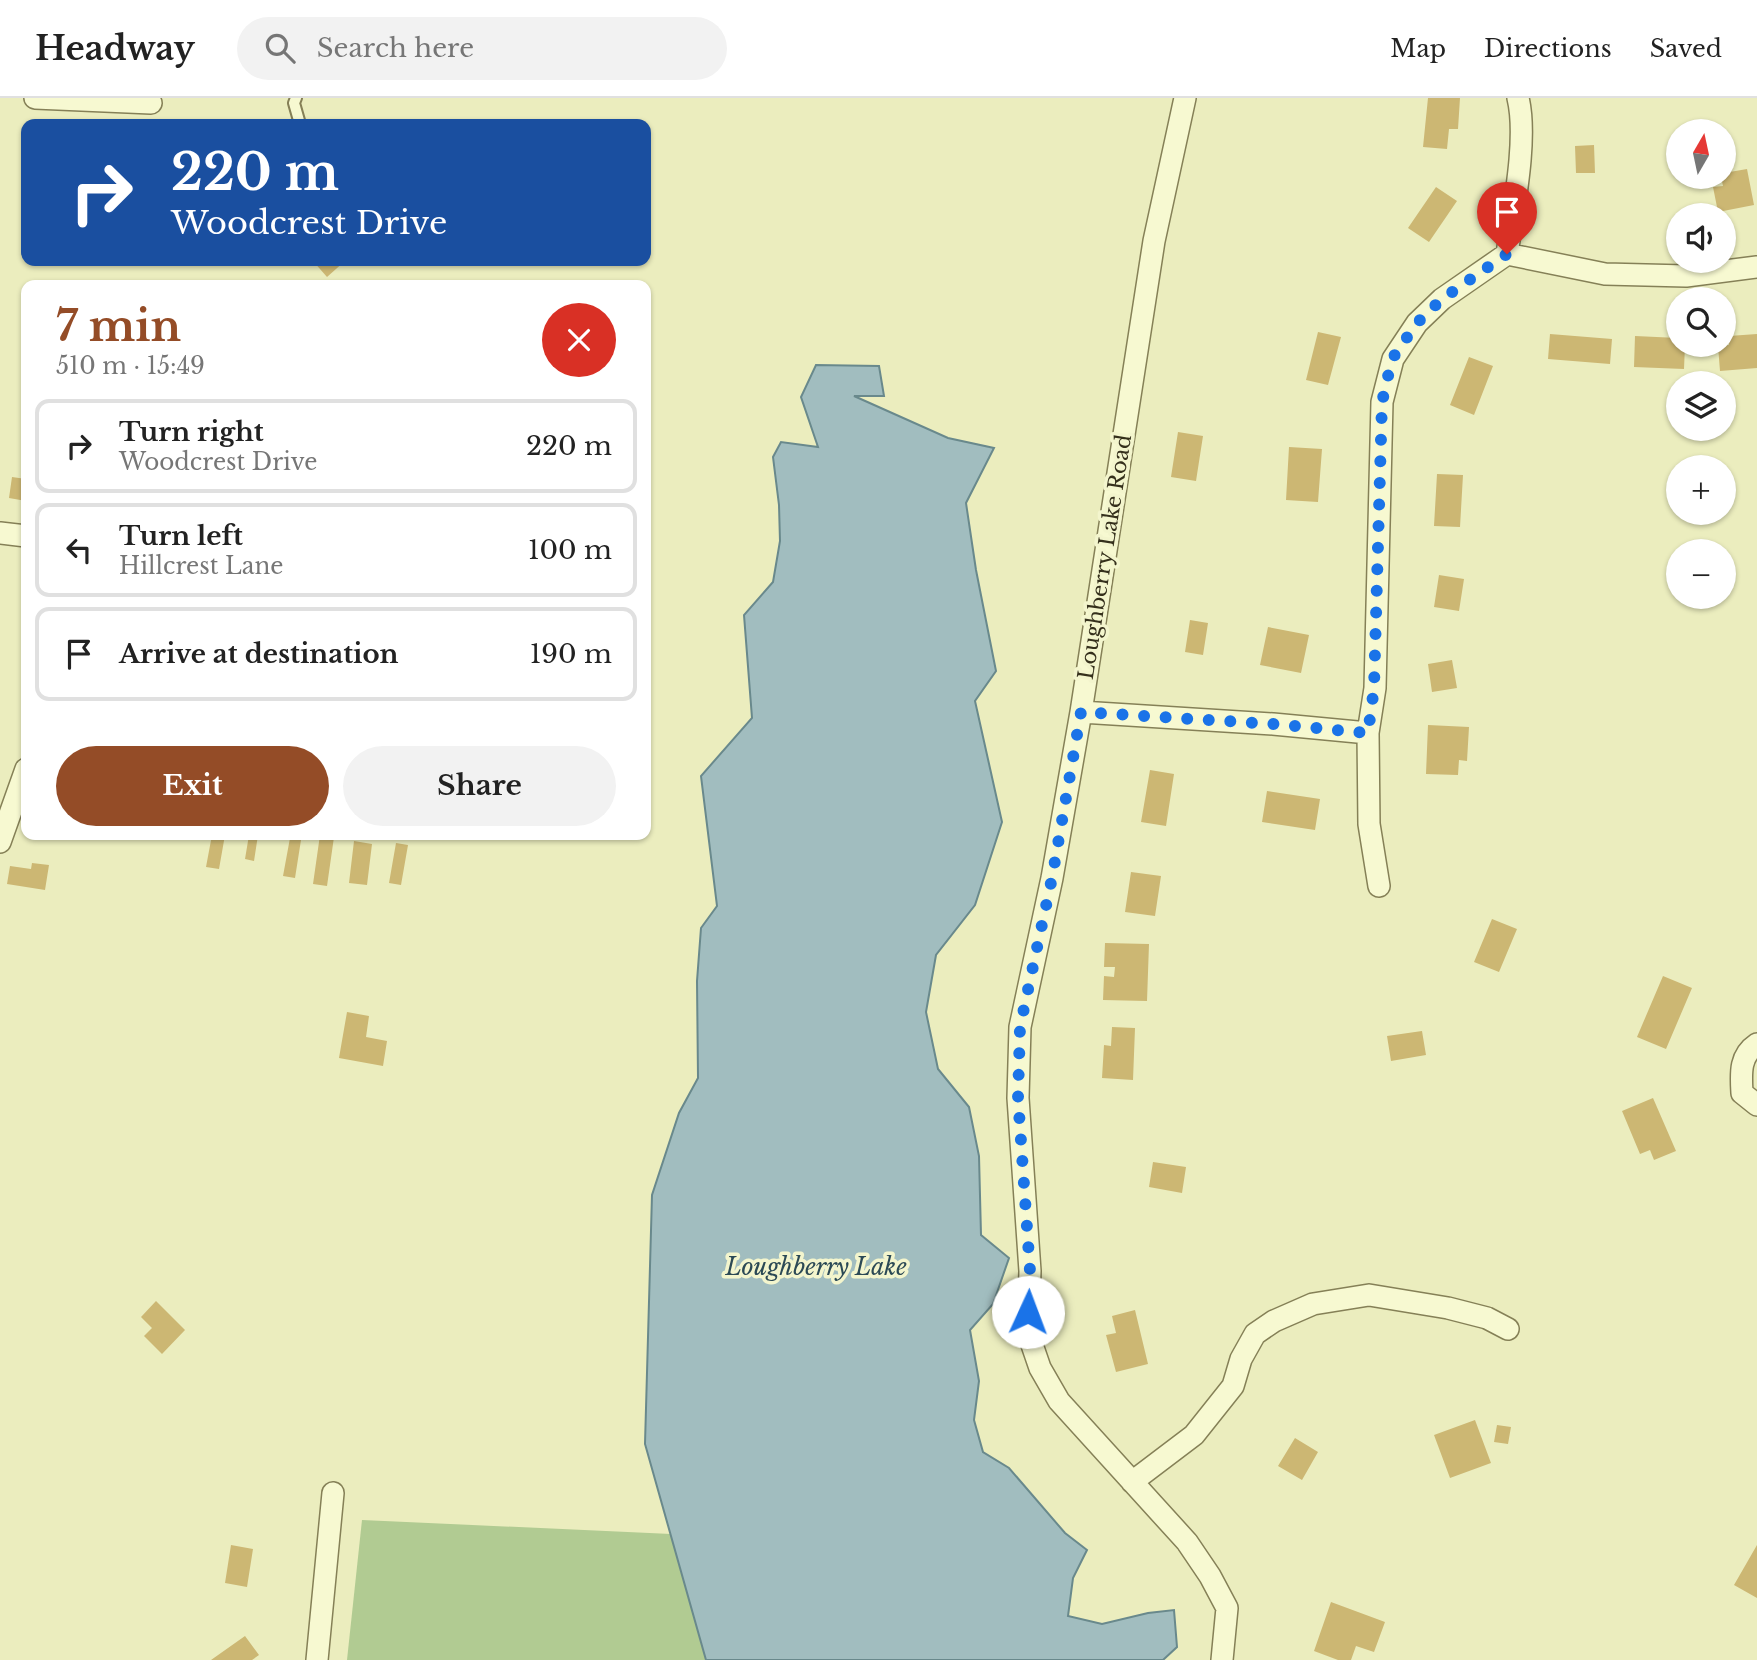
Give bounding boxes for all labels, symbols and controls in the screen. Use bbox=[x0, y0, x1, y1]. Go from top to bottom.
search box bbox=[237, 17, 727, 80]
text: Headway bbox=[35, 28, 195, 69]
icon: search bbox=[261, 29, 299, 67]
text: Search here bbox=[317, 32, 474, 64]
text: Map bbox=[1390, 34, 1446, 63]
text: Directions bbox=[1484, 34, 1612, 63]
text: Saved bbox=[1650, 34, 1722, 63]
north arrow bbox=[1666, 119, 1736, 189]
map controls bbox=[1666, 119, 1736, 609]
text: 220 m bbox=[171, 142, 339, 203]
icon: right bbox=[56, 147, 147, 238]
pin bbox=[1477, 182, 1537, 254]
icon: arrive bbox=[1488, 193, 1526, 231]
text: Woodcrest Drive bbox=[171, 203, 447, 243]
button: sound bbox=[1666, 203, 1736, 273]
button: search bbox=[1666, 287, 1736, 357]
text: 7 min bbox=[56, 300, 181, 352]
button: close bbox=[542, 303, 616, 377]
text: 510 m · 15:49 bbox=[56, 352, 205, 380]
button: layers bbox=[1666, 371, 1736, 441]
text: Turn right bbox=[119, 416, 264, 448]
icon: right bbox=[60, 427, 98, 465]
text: 220 m bbox=[526, 430, 612, 462]
street label: Loughberry Lake Road bbox=[1073, 433, 1137, 681]
text: Woodcrest Drive bbox=[119, 448, 318, 476]
button: + bbox=[1666, 455, 1736, 525]
text: Turn left bbox=[119, 520, 243, 552]
icon: left bbox=[60, 531, 98, 569]
text: 100 m bbox=[528, 534, 612, 566]
button: − bbox=[1666, 539, 1736, 609]
text: Hillcrest Lane bbox=[119, 552, 284, 580]
icon: arrive bbox=[60, 635, 98, 673]
text: Arrive at destination bbox=[119, 638, 399, 670]
text: 190 m bbox=[530, 638, 612, 670]
button: Exit bbox=[56, 746, 329, 826]
button: Share bbox=[343, 746, 616, 826]
water label: Loughberry Lake bbox=[724, 1253, 907, 1281]
position arrow bbox=[991, 1275, 1065, 1349]

